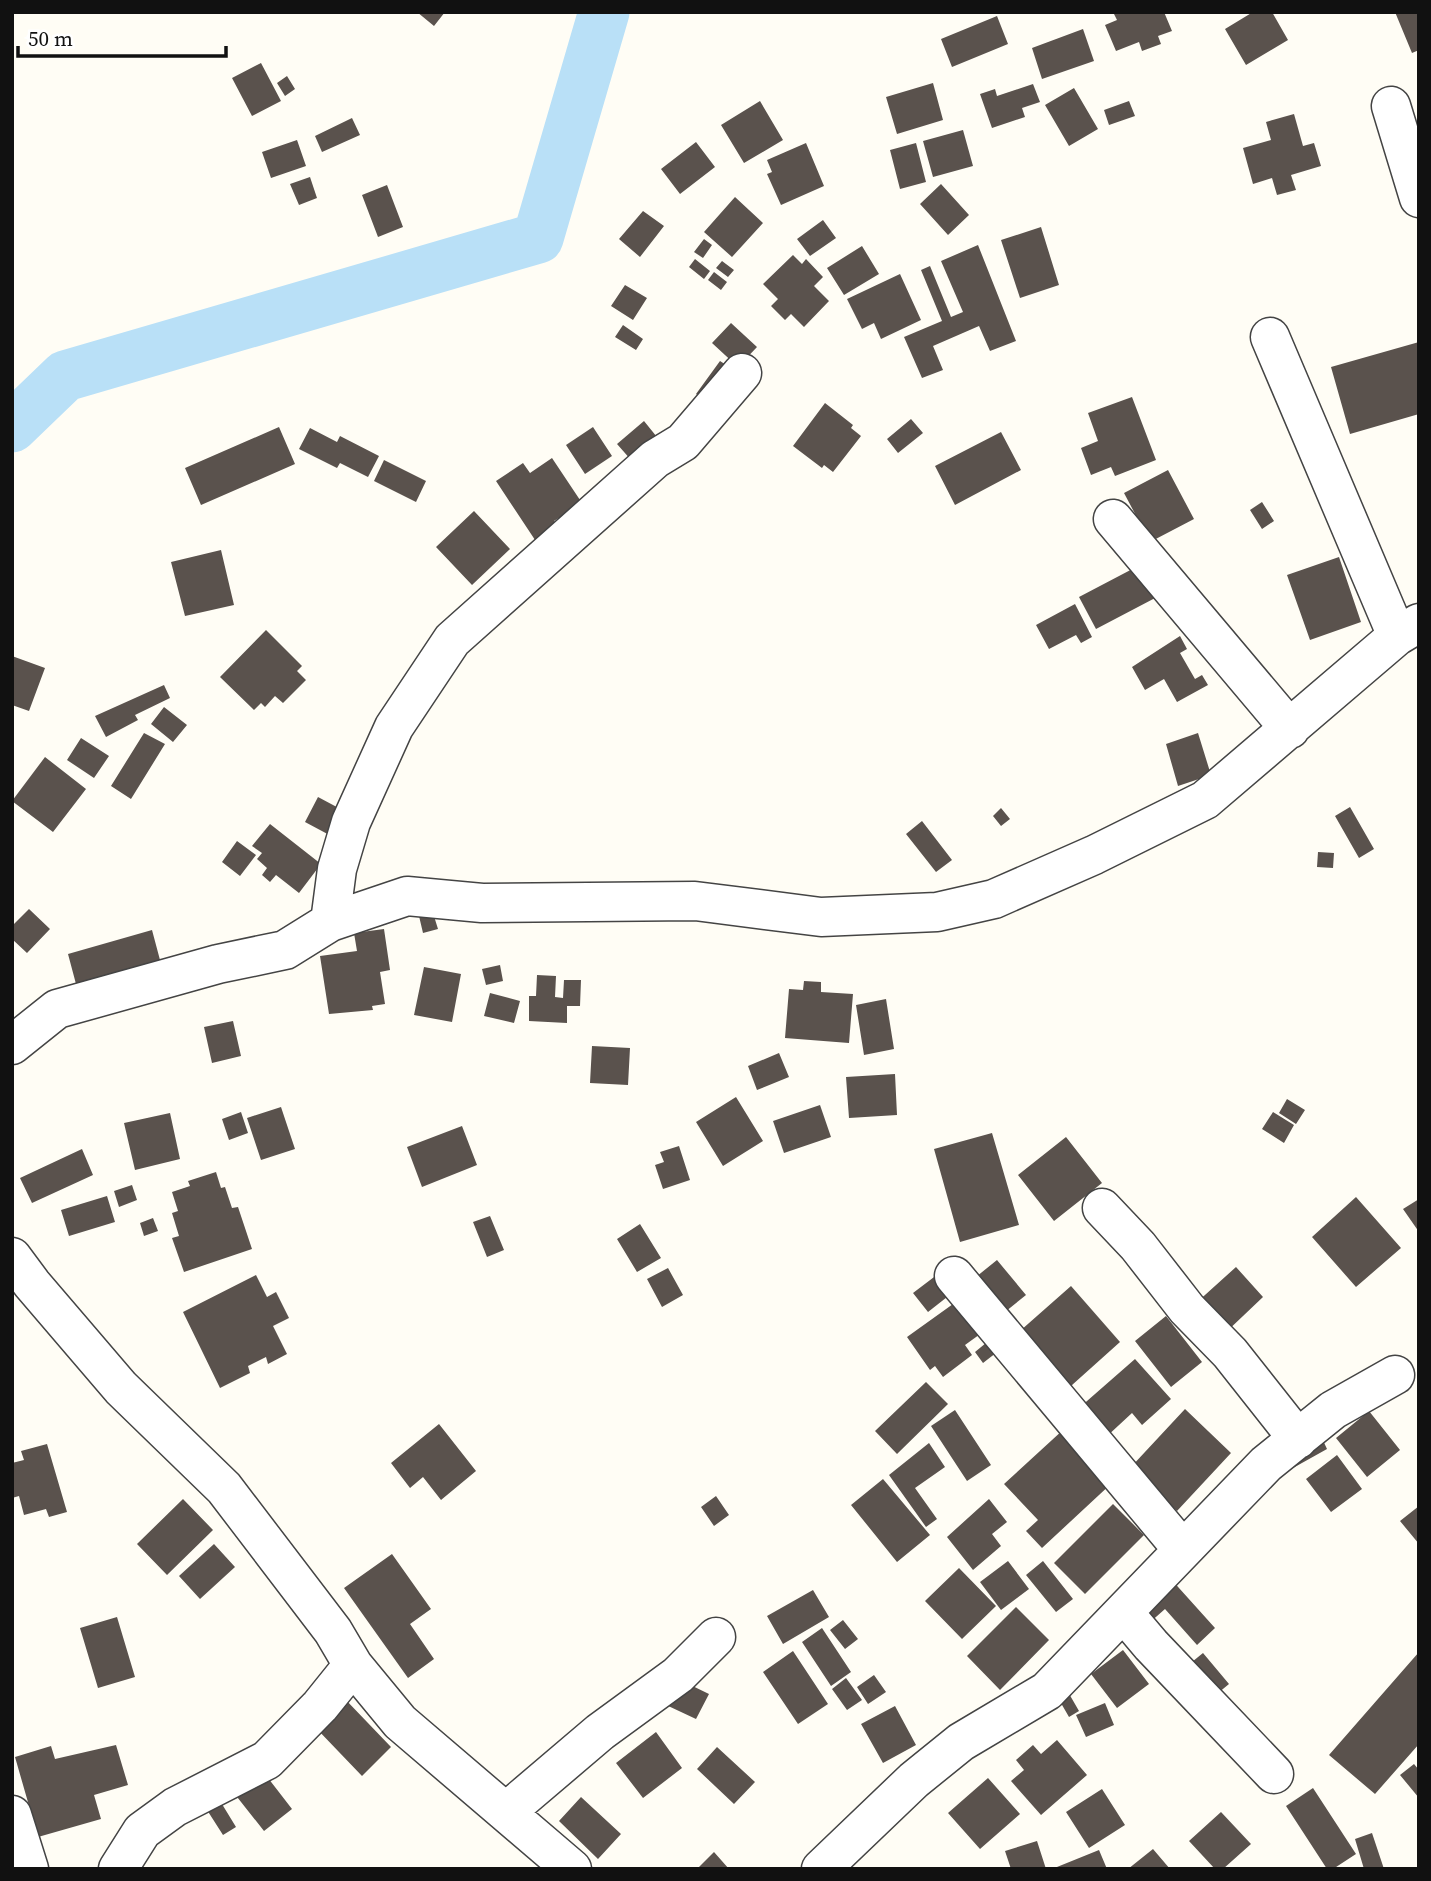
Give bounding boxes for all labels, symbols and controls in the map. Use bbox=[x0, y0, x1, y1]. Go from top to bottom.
scale bar bbox=[18, 14, 226, 58]
text: 50 m bbox=[28, 24, 73, 53]

